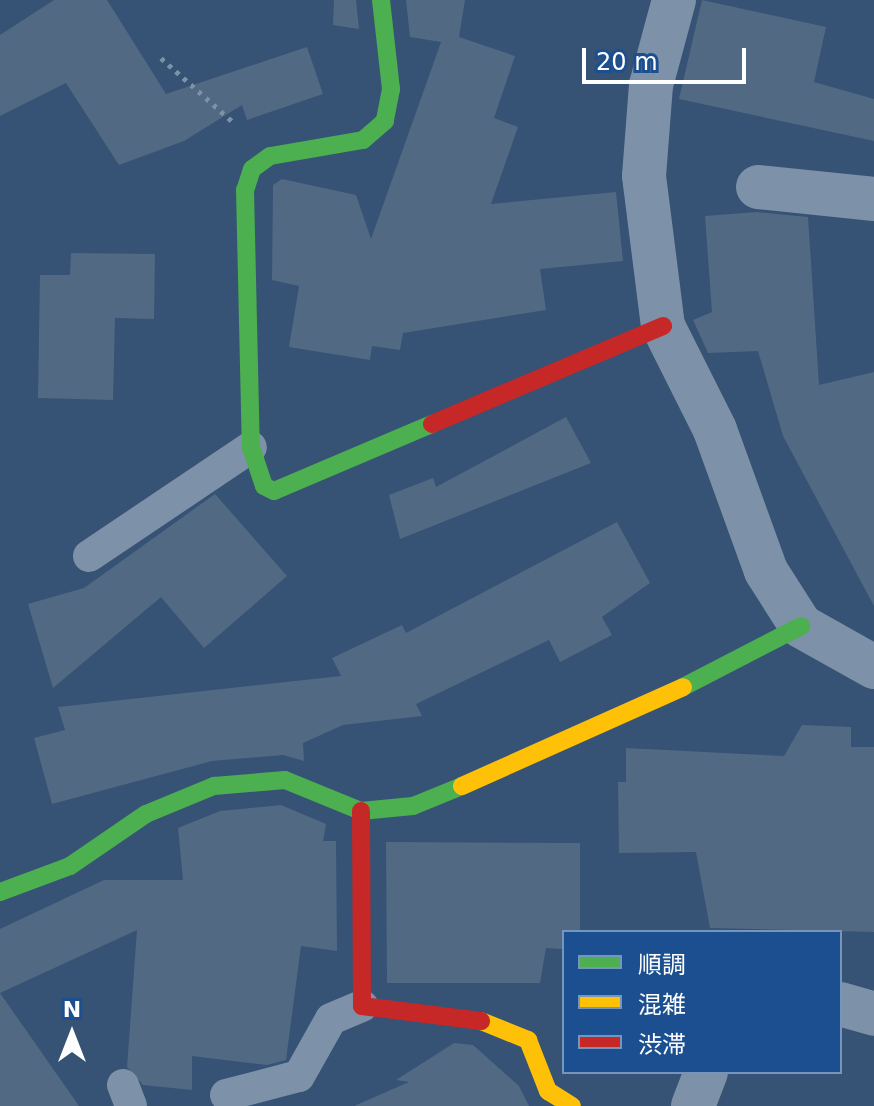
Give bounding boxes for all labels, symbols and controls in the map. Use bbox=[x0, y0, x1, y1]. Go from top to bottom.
scale bar bbox=[586, 32, 750, 82]
text: 20 m bbox=[596, 48, 658, 76]
legend bbox=[562, 930, 842, 1074]
text: 順調 bbox=[638, 951, 686, 979]
text: 混雑 bbox=[638, 991, 686, 1019]
north arrow bbox=[32, 994, 112, 1074]
text: N bbox=[63, 997, 81, 1022]
text: 渋滞 bbox=[638, 1031, 686, 1059]

